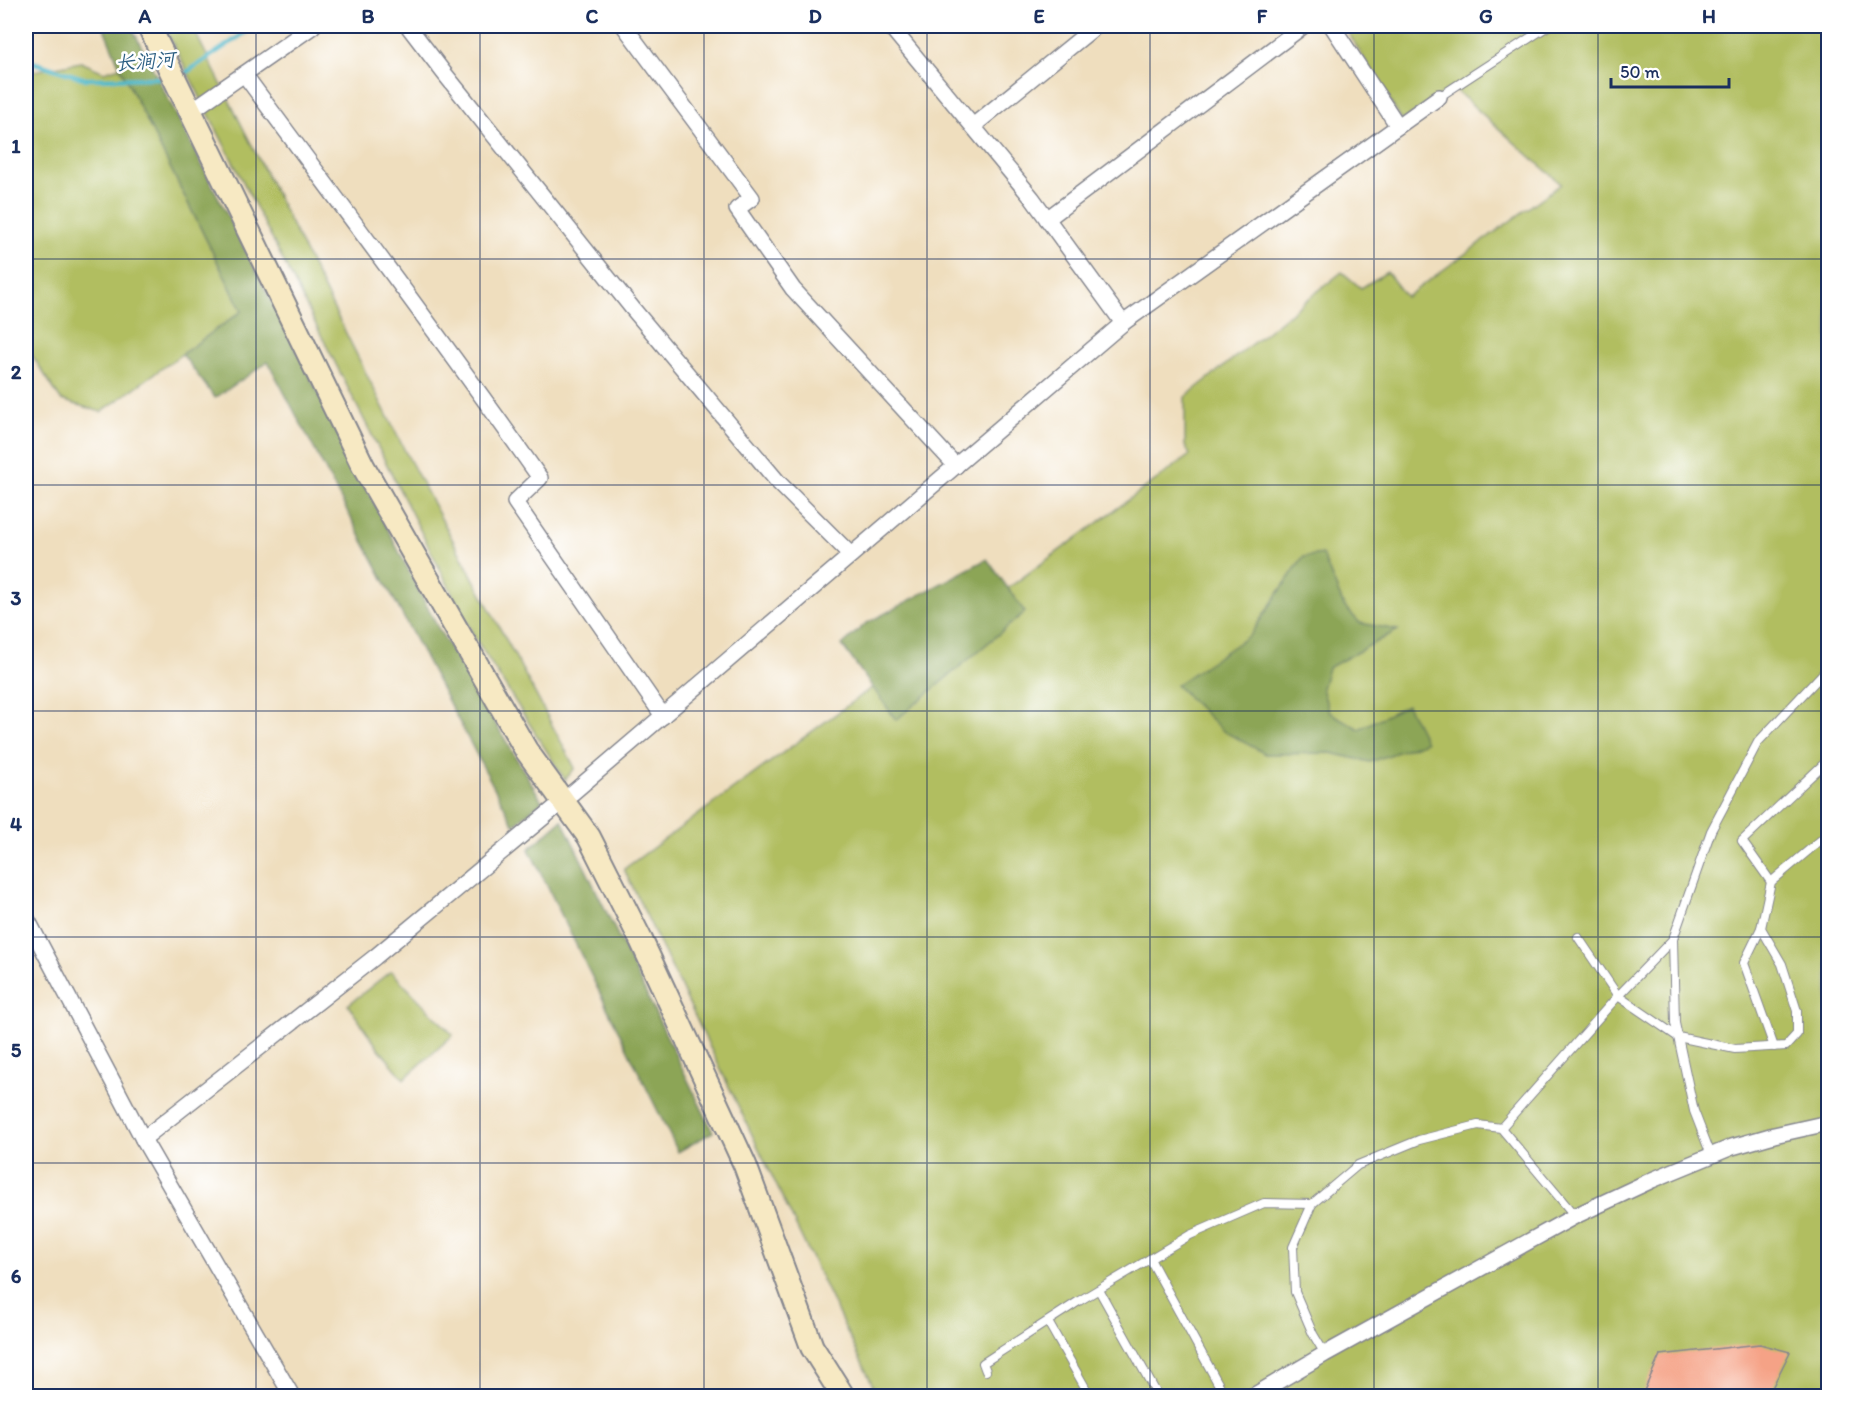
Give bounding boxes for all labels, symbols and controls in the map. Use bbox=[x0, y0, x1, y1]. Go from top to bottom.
text: A bbox=[138, 4, 152, 28]
text: B bbox=[362, 4, 375, 28]
text: C bbox=[586, 4, 599, 28]
text: D bbox=[808, 4, 822, 28]
text: E bbox=[1033, 4, 1045, 28]
text: F bbox=[1257, 4, 1268, 28]
text: G bbox=[1479, 4, 1493, 28]
text: H bbox=[1702, 4, 1716, 28]
water label: 长涧河 bbox=[114, 47, 179, 75]
scale bar bbox=[1611, 51, 1730, 89]
text: 50 m bbox=[1620, 61, 1660, 83]
text: 1 bbox=[11, 134, 21, 158]
text: 2 bbox=[11, 360, 22, 384]
text: 3 bbox=[11, 586, 22, 610]
text: 4 bbox=[10, 812, 22, 836]
text: 5 bbox=[11, 1038, 22, 1062]
text: 6 bbox=[11, 1264, 22, 1288]

